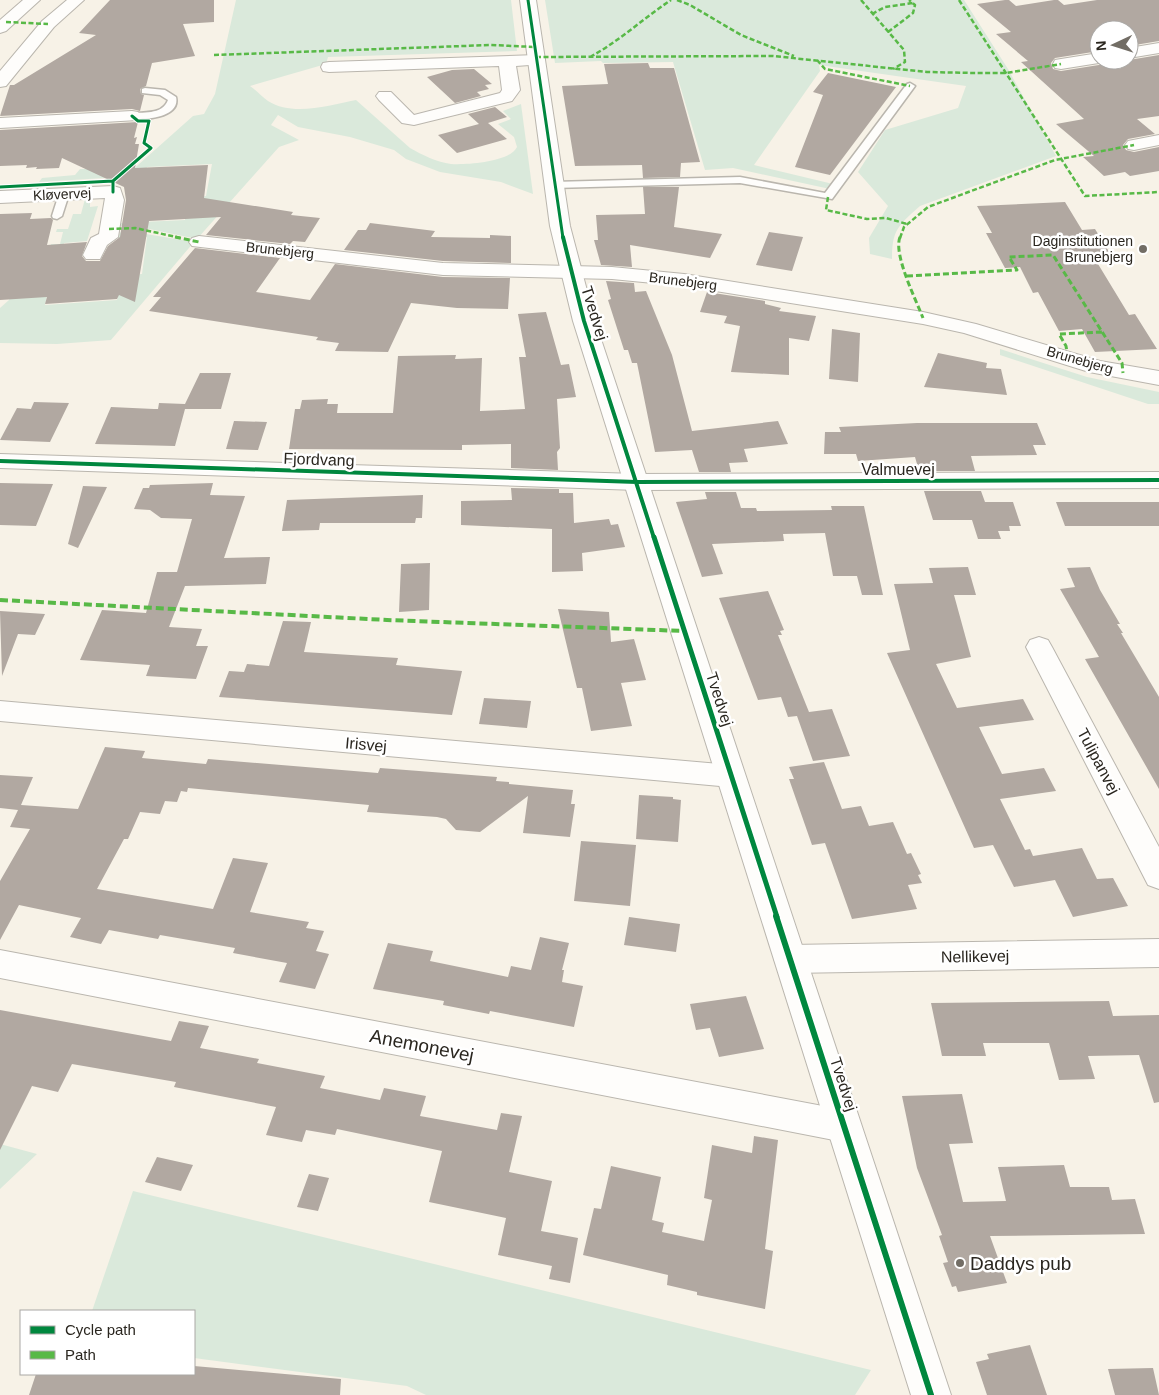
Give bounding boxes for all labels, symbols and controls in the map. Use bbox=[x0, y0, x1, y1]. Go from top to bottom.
north arrow bbox=[1089, 20, 1139, 70]
text: N bbox=[1093, 40, 1109, 52]
street label: Kløvervej bbox=[32, 184, 92, 204]
place label: Daginstitutionen Brunebjerg bbox=[1033, 233, 1133, 265]
street label: Brunebjerg bbox=[245, 238, 315, 262]
marker: Daginstitutionen Brunebjerg bbox=[1137, 243, 1149, 255]
street label: Brunebjerg bbox=[648, 269, 718, 293]
street label: Tvedvej bbox=[578, 284, 611, 342]
street label: Brunebjerg bbox=[1045, 343, 1115, 377]
street label: Fjordvang bbox=[283, 450, 355, 469]
street label: Valmuevej bbox=[861, 461, 935, 478]
street label: Tvedvej bbox=[703, 670, 736, 728]
street label: Tulipanvej bbox=[1074, 725, 1123, 797]
street label: Irisvej bbox=[344, 734, 388, 755]
street label: Nellikevej bbox=[941, 947, 1009, 966]
street label: Anemonevej bbox=[368, 1025, 476, 1066]
street label: Tvedvej bbox=[827, 1055, 860, 1113]
place label: Daddys pub bbox=[970, 1253, 1071, 1274]
marker: Daddys pub bbox=[954, 1257, 966, 1269]
legend bbox=[20, 1310, 195, 1375]
text: Cycle path bbox=[65, 1321, 136, 1338]
text: Path bbox=[65, 1346, 96, 1363]

